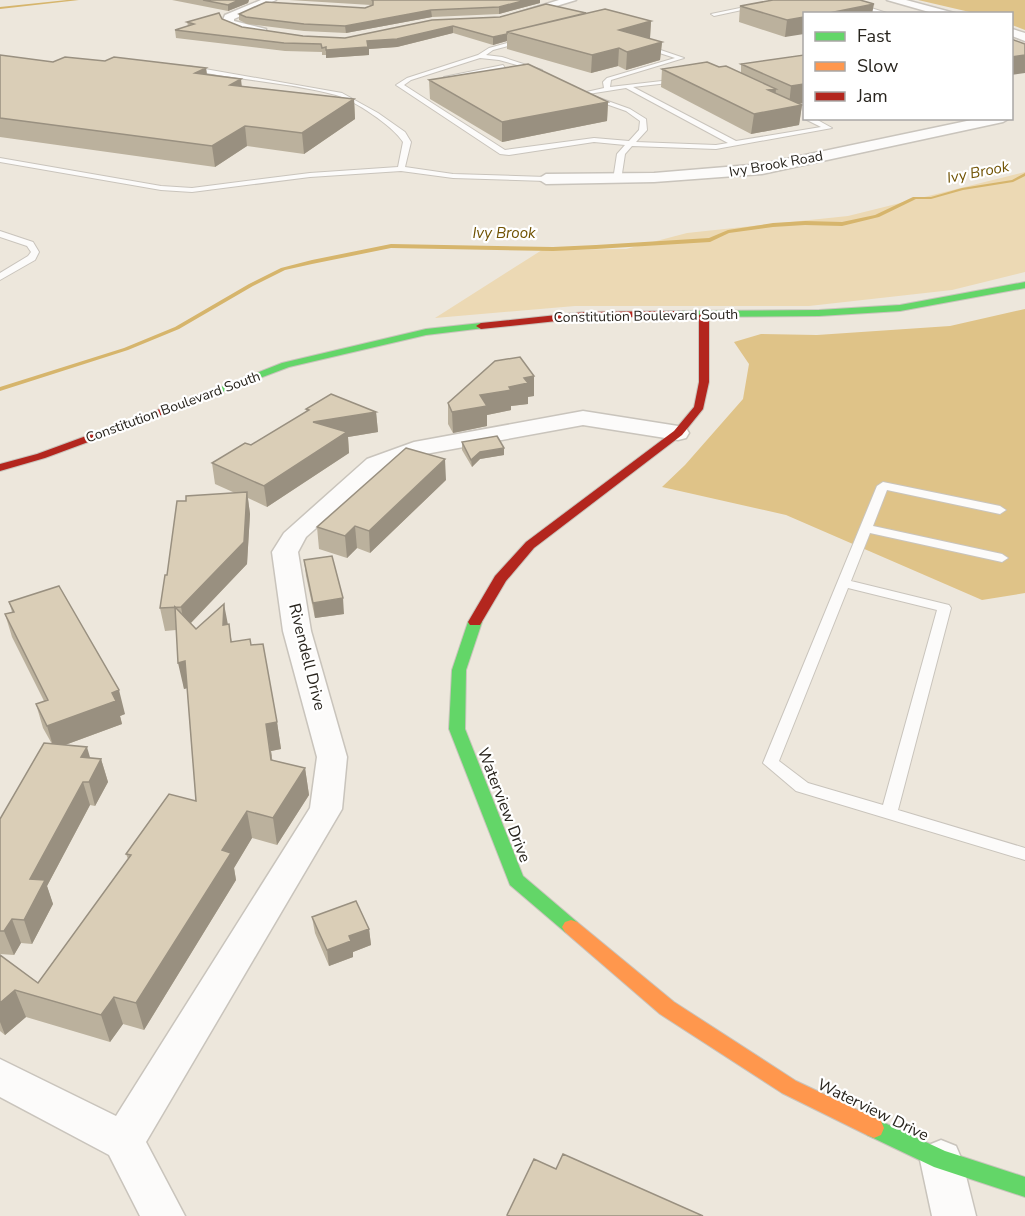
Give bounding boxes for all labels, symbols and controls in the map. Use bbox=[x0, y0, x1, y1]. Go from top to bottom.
legend bbox=[803, 12, 1013, 120]
text: Fast bbox=[857, 24, 892, 48]
text: Slow bbox=[857, 54, 898, 78]
text: Jam bbox=[856, 84, 888, 108]
street label: Ivy Brook Road bbox=[728, 146, 824, 182]
water label: Ivy Brook bbox=[945, 156, 1011, 188]
water label: Ivy Brook bbox=[472, 223, 536, 243]
street label: Constitution Boulevard South bbox=[554, 305, 738, 327]
street label: Constitution Boulevard South bbox=[83, 367, 263, 447]
street label: Rivendell Drive bbox=[283, 601, 331, 713]
street label: Waterview Drive bbox=[472, 744, 536, 866]
street label: Waterview Drive bbox=[814, 1074, 932, 1146]

